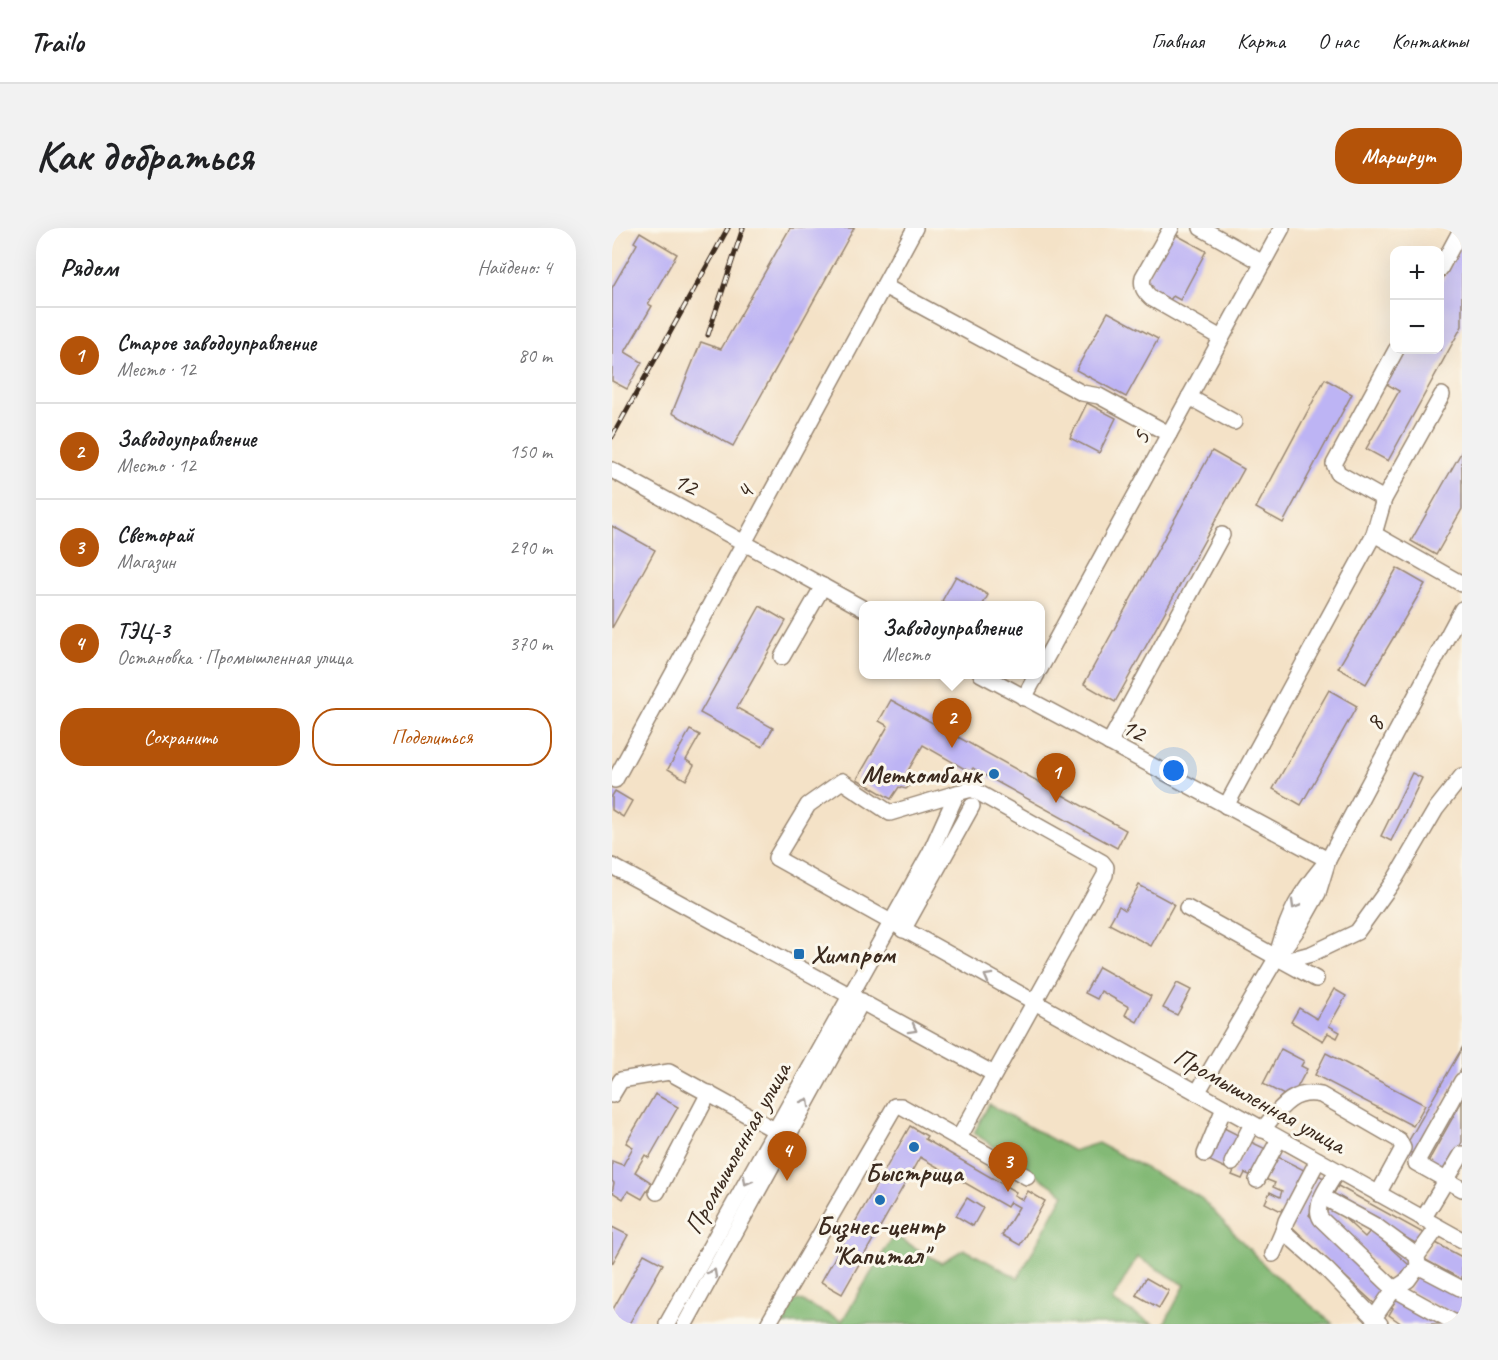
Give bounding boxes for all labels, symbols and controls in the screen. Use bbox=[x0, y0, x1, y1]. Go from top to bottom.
text: Trailo bbox=[30, 24, 84, 59]
text: Главная bbox=[1151, 28, 1204, 54]
text: Карта bbox=[1237, 28, 1285, 54]
text: О нас bbox=[1318, 28, 1359, 54]
text: Контакты bbox=[1392, 28, 1468, 54]
button: Маршрут bbox=[1335, 128, 1462, 184]
text: Как добраться bbox=[36, 130, 253, 183]
map controls bbox=[1390, 246, 1444, 354]
button: + bbox=[1390, 246, 1444, 300]
text: Рядом bbox=[60, 251, 118, 284]
text: Найдено: 4 bbox=[477, 255, 552, 280]
button: − bbox=[1390, 300, 1444, 354]
text: Старое заводоуправление bbox=[117, 329, 316, 357]
text: 1 bbox=[75, 343, 84, 368]
text: 80 m bbox=[518, 343, 552, 368]
text: Место · 12 bbox=[117, 357, 196, 382]
street label: 5 bbox=[1123, 423, 1158, 450]
text: Заводоуправление bbox=[117, 425, 256, 453]
text: 2 bbox=[75, 439, 84, 464]
text: 150 m bbox=[509, 439, 552, 464]
text: Место · 12 bbox=[117, 453, 196, 478]
street label: 12 bbox=[668, 463, 706, 505]
street label: 4 bbox=[727, 477, 763, 505]
text: Светорай bbox=[117, 521, 194, 549]
text: 3 bbox=[75, 535, 84, 560]
text: 290 m bbox=[509, 535, 552, 560]
text: Магазин bbox=[117, 549, 175, 574]
popup bbox=[859, 601, 1045, 679]
text: Заводоуправление bbox=[882, 614, 1022, 642]
text: ТЭЦ-3 bbox=[117, 617, 170, 645]
text: 4 bbox=[75, 631, 84, 656]
text: 370 m bbox=[509, 631, 552, 656]
text: Место bbox=[882, 642, 930, 667]
text: Остановка · Промышленная улица bbox=[117, 645, 352, 670]
pin: 2 bbox=[932, 698, 972, 748]
button: Сохранить bbox=[60, 708, 300, 766]
button: Поделиться bbox=[312, 708, 552, 766]
street label: 8 bbox=[1357, 708, 1393, 736]
street label: 12 bbox=[1116, 709, 1154, 751]
pin: 1 bbox=[1036, 754, 1076, 803]
your location bbox=[1159, 756, 1188, 785]
place label: Меткомбанк bbox=[862, 758, 984, 791]
marker: Меткомбанк bbox=[987, 767, 1001, 781]
one-way arrow bbox=[1291, 899, 1303, 909]
place label: Химпром bbox=[811, 938, 897, 971]
marker: Химпром bbox=[792, 947, 806, 961]
one-way arrow bbox=[984, 973, 994, 984]
one-way arrow bbox=[907, 1022, 917, 1033]
street label: Промышленная улица bbox=[1168, 1040, 1353, 1162]
street label: Промышленная улица bbox=[677, 1055, 799, 1240]
one-way arrow bbox=[799, 1098, 811, 1108]
pin: 4 bbox=[768, 1132, 807, 1181]
marker: Быстрица bbox=[907, 1140, 921, 1154]
pin: 3 bbox=[988, 1142, 1028, 1192]
place label: Быстрица bbox=[865, 1156, 965, 1189]
one-way arrow bbox=[742, 1174, 754, 1185]
marker: Бизнес-центр "Капитал" bbox=[873, 1193, 887, 1207]
place label: Бизнес-центр "Капитал" bbox=[816, 1209, 946, 1272]
one-way arrow bbox=[706, 1268, 717, 1279]

